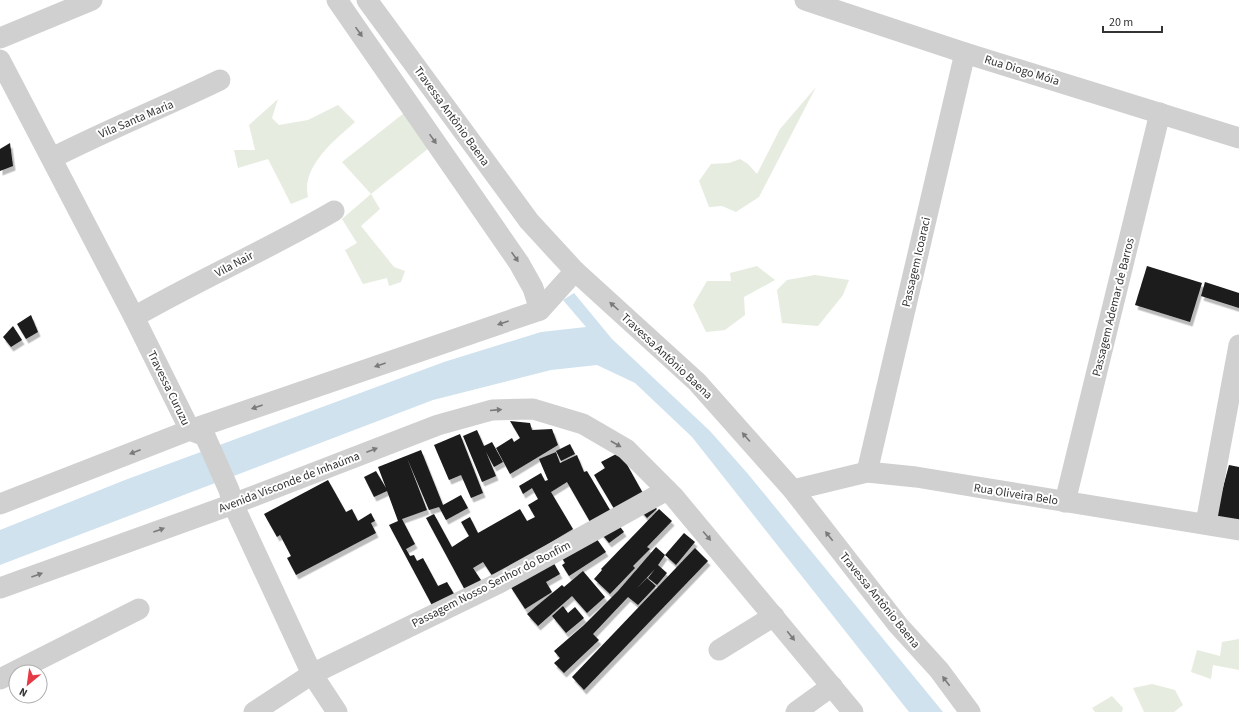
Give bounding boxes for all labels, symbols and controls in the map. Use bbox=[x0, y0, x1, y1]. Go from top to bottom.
scale bar bbox=[1103, 8, 1162, 34]
text: 20 m bbox=[1109, 14, 1133, 31]
one-way arrow bbox=[355, 27, 363, 37]
street label: Rua Diogo Móia bbox=[982, 51, 1061, 90]
street label: Travessa Antônio Baena bbox=[410, 63, 494, 170]
street label: Vila Santa Maria bbox=[96, 96, 176, 143]
one-way arrow bbox=[429, 134, 437, 144]
street label: Passagem Icoaraci bbox=[898, 215, 935, 309]
street label: Passagem Ademar de Barros bbox=[1088, 236, 1139, 378]
street label: Vila Nair bbox=[212, 247, 257, 282]
one-way arrow bbox=[511, 252, 519, 263]
one-way arrow bbox=[609, 302, 619, 311]
street label: Travessa Antônio Baena bbox=[617, 309, 716, 403]
one-way arrow bbox=[496, 320, 508, 326]
street label: Travessa Curuzu bbox=[143, 348, 194, 428]
one-way arrow bbox=[373, 362, 385, 368]
one-way arrow bbox=[251, 405, 263, 411]
one-way arrow bbox=[490, 407, 502, 414]
one-way arrow bbox=[742, 432, 751, 441]
one-way arrow bbox=[610, 440, 622, 447]
one-way arrow bbox=[367, 447, 379, 453]
street label: Avenida Visconde de Inhaúma bbox=[216, 448, 362, 517]
one-way arrow bbox=[128, 449, 140, 455]
street label: Rua Oliveira Belo bbox=[973, 479, 1059, 510]
one-way arrow bbox=[153, 527, 165, 533]
one-way arrow bbox=[702, 531, 711, 542]
one-way arrow bbox=[825, 531, 834, 542]
street label: Passagem Nosso Senhor do Bonfim bbox=[409, 537, 574, 632]
street label: Travessa Antônio Baena bbox=[835, 549, 924, 652]
one-way arrow bbox=[31, 571, 43, 577]
one-way arrow bbox=[786, 630, 795, 641]
north arrow bbox=[8, 664, 48, 704]
one-way arrow bbox=[942, 675, 951, 686]
text: N bbox=[17, 684, 30, 701]

